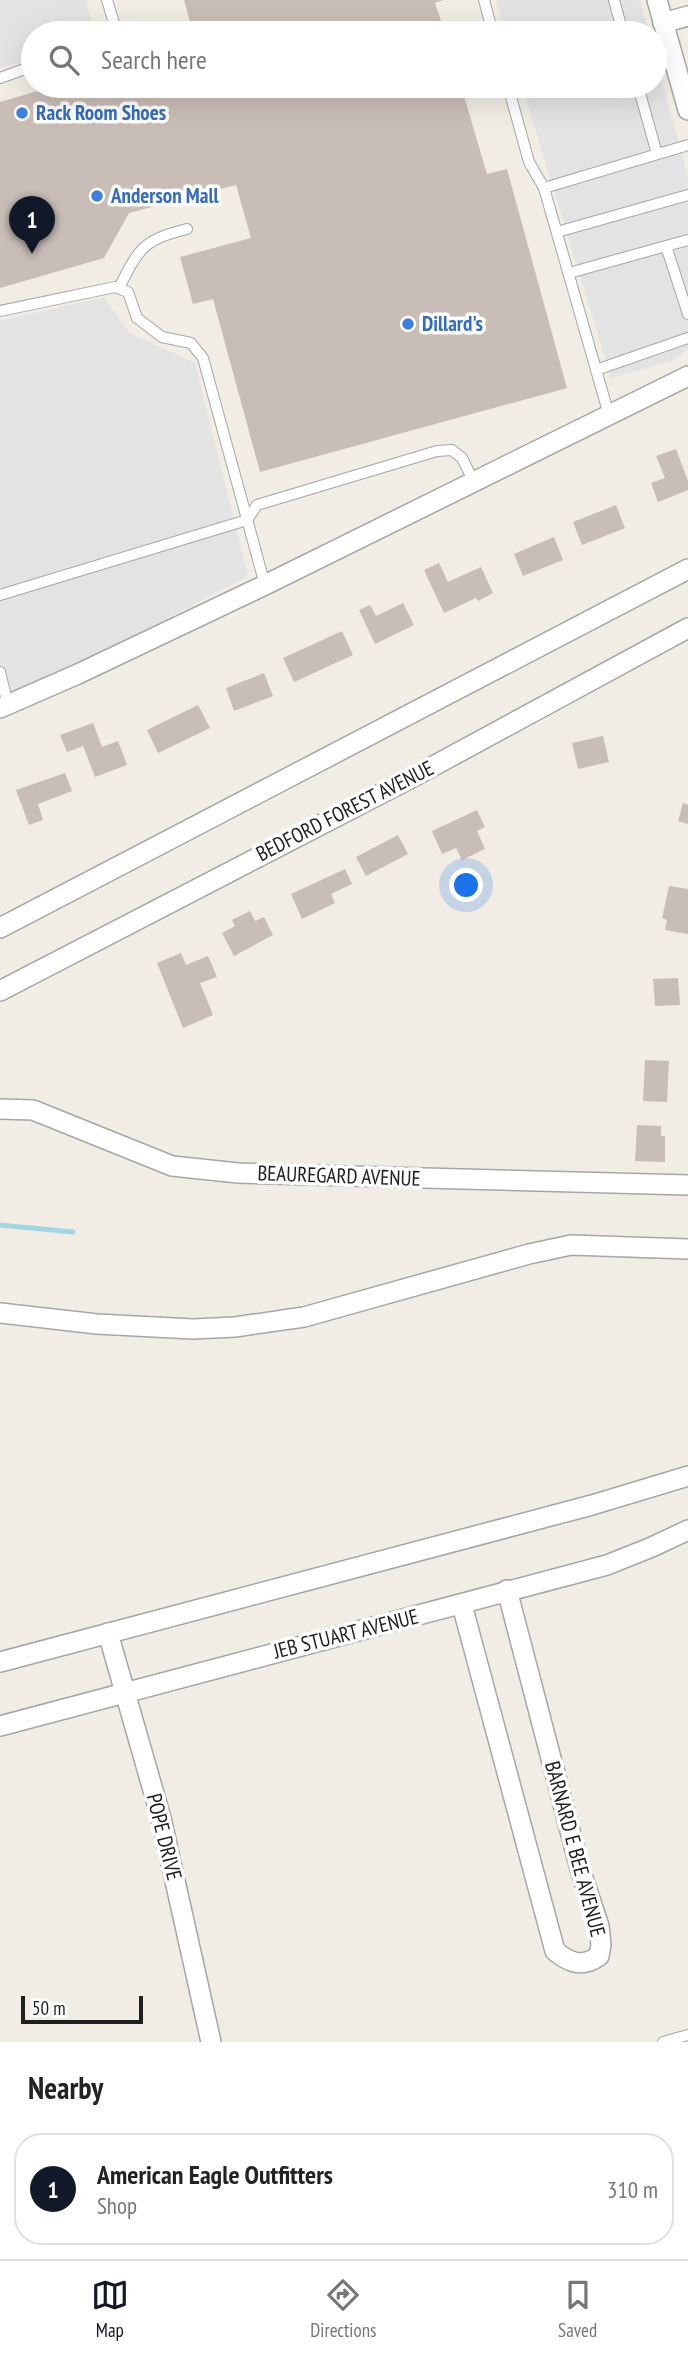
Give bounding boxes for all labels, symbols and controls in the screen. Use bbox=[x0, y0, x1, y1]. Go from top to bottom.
search box bbox=[21, 21, 667, 98]
icon: search bbox=[45, 41, 83, 79]
text: Search here bbox=[101, 43, 207, 76]
place label: Rack Room Shoes bbox=[36, 99, 166, 126]
marker: Rack Room Shoes bbox=[14, 105, 30, 121]
place label: Anderson Mall bbox=[110, 182, 220, 209]
marker: Anderson Mall bbox=[89, 188, 105, 204]
pin: 1 bbox=[9, 196, 55, 254]
place label: Dillard's bbox=[422, 310, 483, 337]
marker: Dillard's bbox=[400, 316, 416, 332]
street label: BEDFORD FOREST AVENUE bbox=[251, 754, 438, 867]
your location bbox=[449, 868, 483, 902]
street label: BEAUREGARD AVENUE bbox=[257, 1159, 421, 1192]
street label: JEB STUART AVENUE bbox=[270, 1602, 421, 1665]
street label: BARNARD E BEE AVENUE bbox=[539, 1758, 612, 1940]
street label: POPE DRIVE bbox=[141, 1791, 188, 1883]
scale bar bbox=[21, 1993, 144, 2025]
text: 50 m bbox=[32, 1996, 66, 2020]
text: Nearby bbox=[28, 2068, 103, 2107]
text: American Eagle Outfitters bbox=[97, 2158, 333, 2191]
text: 1 bbox=[48, 2175, 59, 2204]
text: 310 m bbox=[607, 2175, 658, 2204]
text: Shop bbox=[97, 2191, 137, 2220]
tab: Map bbox=[91, 2276, 129, 2342]
tab: Directions bbox=[310, 2276, 376, 2342]
tab: Saved bbox=[558, 2276, 597, 2342]

